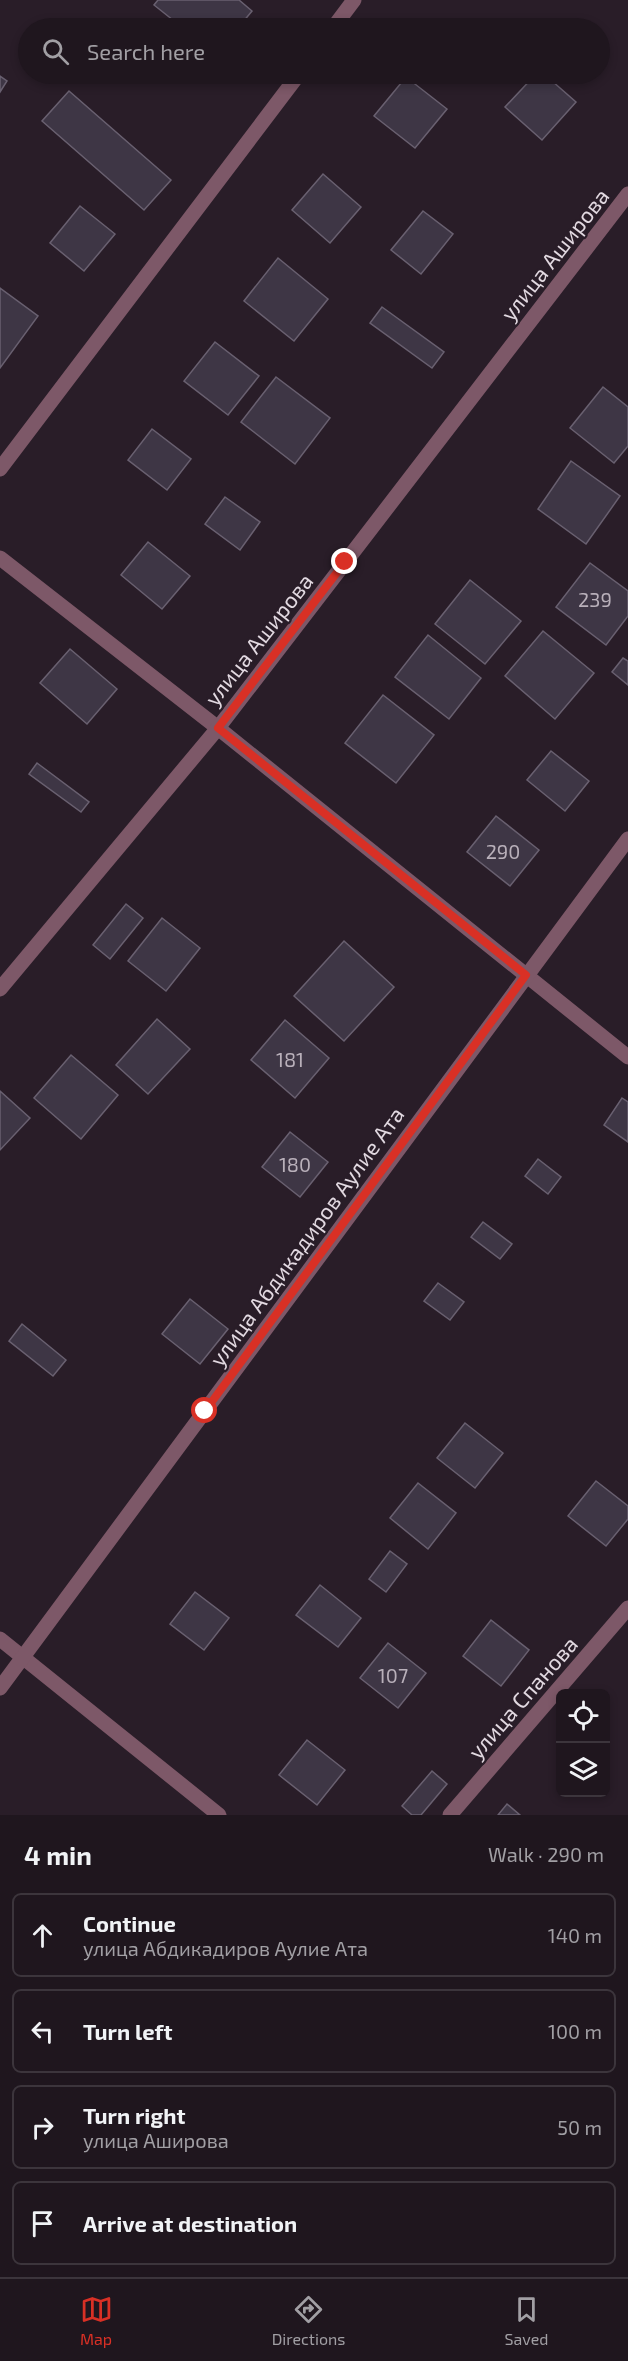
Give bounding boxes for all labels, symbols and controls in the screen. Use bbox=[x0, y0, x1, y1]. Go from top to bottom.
search box bbox=[18, 18, 610, 84]
icon: search bbox=[39, 35, 72, 68]
text: Search here bbox=[87, 38, 205, 64]
street label: улица Аширова bbox=[494, 183, 614, 326]
route end bbox=[331, 548, 357, 574]
street label: улица Аширова bbox=[198, 568, 318, 711]
house number: 239 bbox=[578, 587, 612, 611]
house number: 290 bbox=[486, 839, 520, 863]
house number: 181 bbox=[276, 1047, 304, 1071]
street label: улица Абдикадиров Аулие Ата bbox=[203, 1101, 410, 1371]
house number: 180 bbox=[279, 1152, 311, 1176]
route start bbox=[191, 1397, 217, 1423]
street label: улица Спанова bbox=[462, 1631, 583, 1764]
house number: 107 bbox=[378, 1663, 408, 1687]
map controls bbox=[556, 1689, 610, 1797]
button: locate bbox=[556, 1689, 610, 1743]
button: layers bbox=[556, 1743, 610, 1797]
text: 4 min bbox=[24, 1839, 92, 1870]
text: Walk · 290 m bbox=[488, 1842, 604, 1866]
text: Continue bbox=[83, 1910, 176, 1936]
icon: ahead bbox=[26, 1919, 59, 1952]
text: 140 m bbox=[548, 1923, 602, 1947]
text: улица Абдикадиров Аулие Ата bbox=[83, 1936, 368, 1960]
icon: left bbox=[26, 2015, 59, 2048]
text: Turn left bbox=[83, 2018, 172, 2044]
text: 100 m bbox=[548, 2019, 602, 2043]
text: Turn right bbox=[83, 2102, 185, 2128]
icon: right bbox=[26, 2111, 59, 2144]
text: 50 m bbox=[557, 2115, 602, 2139]
text: улица Аширова bbox=[83, 2128, 229, 2152]
icon: arrive bbox=[26, 2207, 59, 2240]
text: Arrive at destination bbox=[83, 2210, 297, 2236]
tab: Map bbox=[80, 2293, 113, 2348]
tab: Directions bbox=[272, 2293, 345, 2348]
tab: Saved bbox=[505, 2293, 548, 2348]

